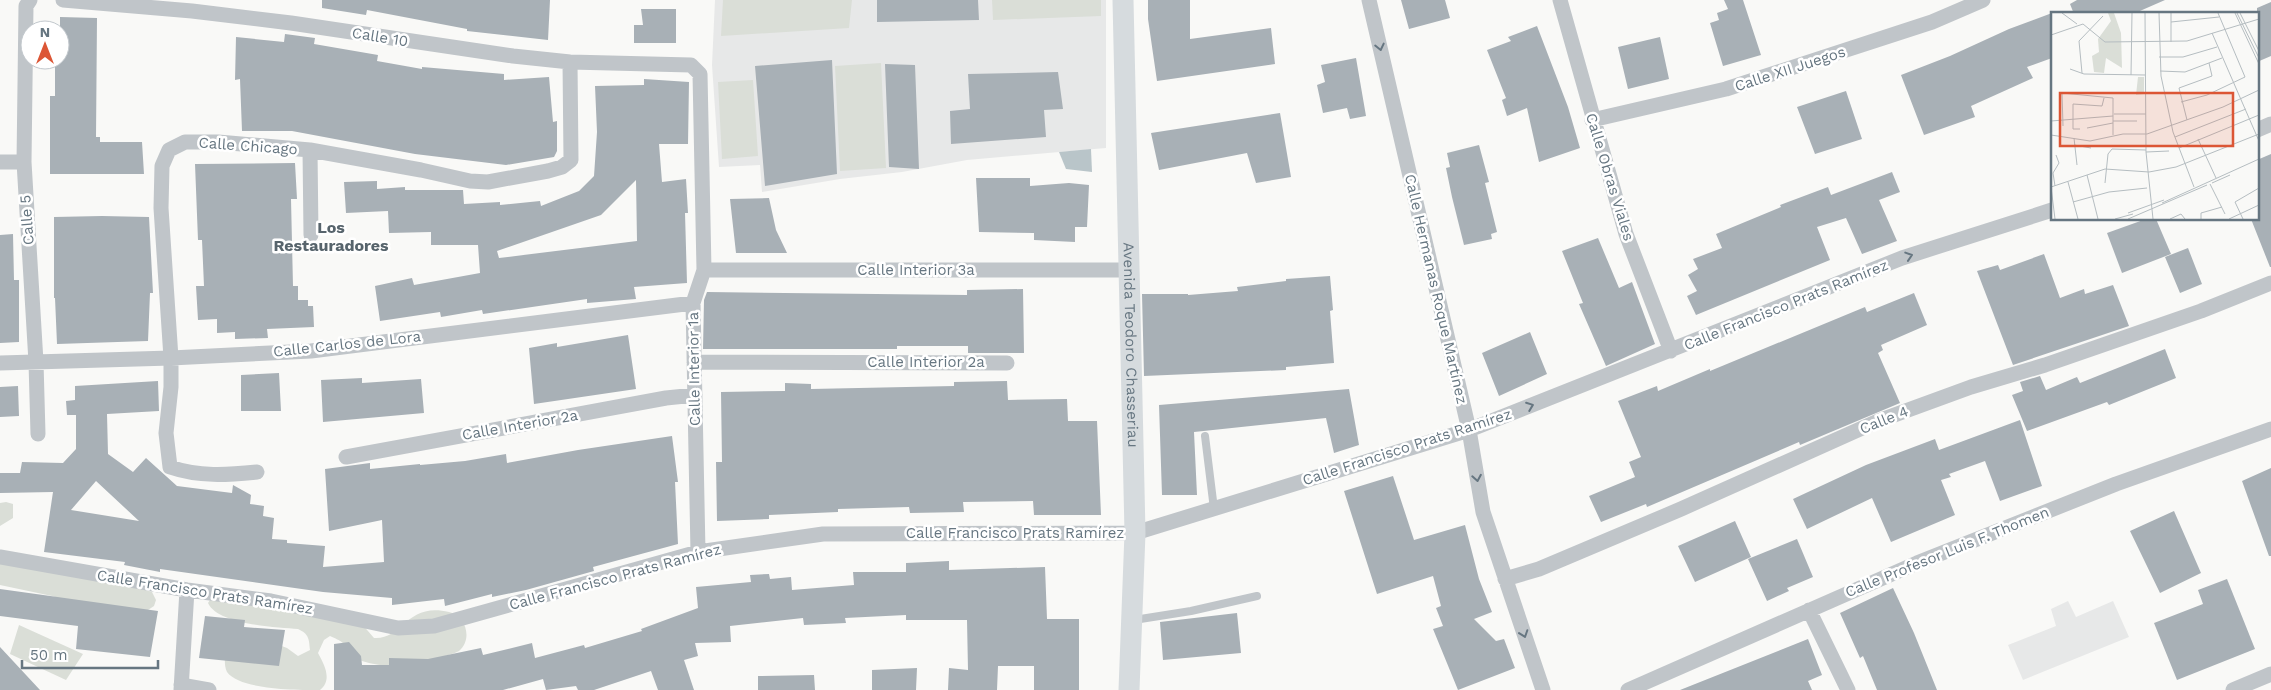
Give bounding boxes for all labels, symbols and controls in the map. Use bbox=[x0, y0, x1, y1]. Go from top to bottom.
inset map bbox=[2051, 12, 2258, 220]
north arrow bbox=[20, 20, 70, 70]
text: N bbox=[40, 24, 50, 40]
street label: Calle 10 bbox=[351, 24, 409, 50]
one-way arrow bbox=[1374, 43, 1385, 52]
street label: Calle XII Juegos bbox=[1732, 43, 1848, 95]
street label: Calle Obras Viales bbox=[1582, 111, 1638, 243]
street label: Calle Chicago bbox=[198, 134, 298, 158]
street label: Calle Hermanas Roque Martínez bbox=[1401, 172, 1471, 406]
street label: Calle 5 bbox=[16, 194, 38, 246]
district label: Los Restauradores bbox=[273, 218, 389, 255]
street label: Avenida Teodoro Chasseriau bbox=[1119, 242, 1142, 448]
one-way arrow bbox=[1904, 252, 1913, 262]
street label: Calle Francisco Prats Ramírez bbox=[1681, 256, 1891, 354]
street label: Calle Interior 3a bbox=[857, 261, 975, 279]
street label: Calle Interior 1a bbox=[684, 311, 704, 426]
street label: Calle Carlos de Lora bbox=[272, 327, 422, 361]
street label: Calle Interior 2a bbox=[867, 353, 985, 371]
one-way arrow bbox=[1526, 402, 1534, 412]
street label: Calle 4 bbox=[1857, 402, 1911, 438]
street label: Calle Francisco Prats Ramírez bbox=[1300, 405, 1514, 489]
street label: Calle Interior 2a bbox=[461, 406, 580, 444]
one-way arrow bbox=[1472, 474, 1482, 483]
street label: Calle Profesor Luis F. Thomen bbox=[1842, 503, 2052, 601]
street label: Calle Francisco Prats Ramírez bbox=[906, 524, 1124, 542]
street label: Calle Francisco Prats Ramírez bbox=[507, 540, 723, 614]
street label: Calle Francisco Prats Ramírez bbox=[96, 566, 314, 618]
one-way arrow bbox=[1518, 629, 1528, 637]
scale bar bbox=[22, 638, 159, 670]
text: 50 m bbox=[30, 646, 67, 664]

